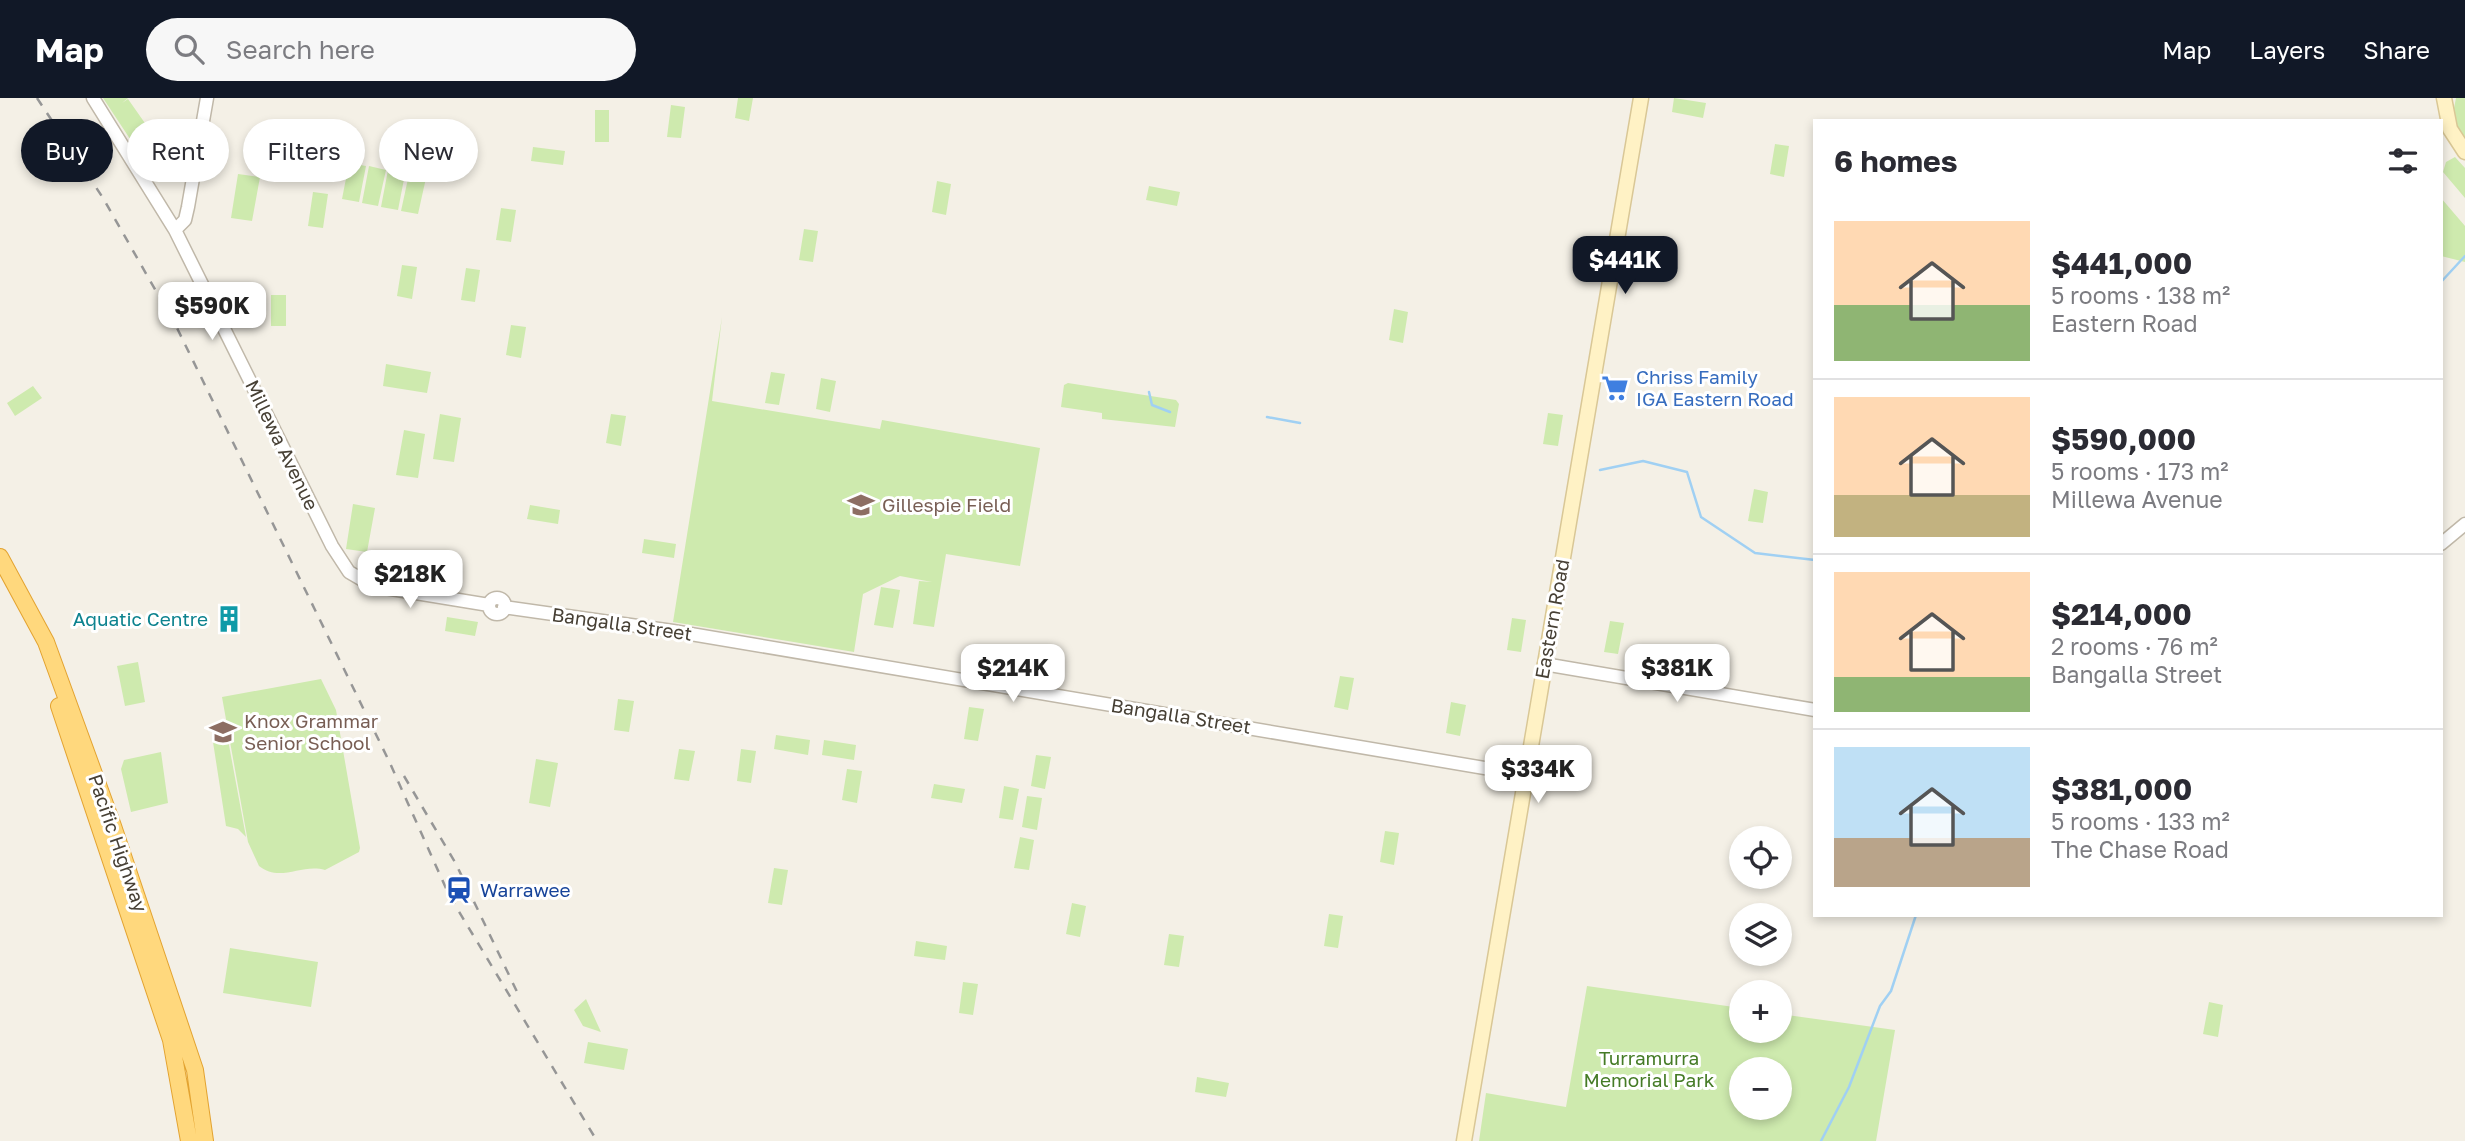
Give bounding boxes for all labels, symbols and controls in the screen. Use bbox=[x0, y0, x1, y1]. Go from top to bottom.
search box bbox=[146, 18, 636, 81]
text: Map bbox=[35, 30, 104, 69]
icon: search bbox=[170, 30, 208, 68]
text: Search here bbox=[226, 34, 375, 65]
text: Map bbox=[2162, 35, 2211, 64]
text: Layers bbox=[2249, 35, 2325, 64]
text: Share bbox=[2363, 35, 2430, 64]
chip: Buy bbox=[21, 119, 113, 182]
chip: Rent bbox=[127, 119, 229, 182]
chip: Filters bbox=[243, 119, 365, 182]
chip: New bbox=[379, 119, 478, 182]
icon: filters bbox=[2384, 142, 2422, 180]
text: 6 homes bbox=[1834, 143, 1957, 179]
pin: $441K bbox=[1576, 236, 1674, 296]
text: $441K bbox=[1589, 245, 1661, 273]
text: $441,000 bbox=[2051, 245, 2192, 281]
icon: home bbox=[1890, 249, 1974, 333]
text: 5 rooms · 138 m² bbox=[2051, 281, 2230, 309]
pin: $590K bbox=[163, 282, 261, 342]
text: $590K bbox=[174, 291, 250, 319]
text: Eastern Road bbox=[2051, 309, 2198, 337]
place label: Chriss Family IGA Eastern Road bbox=[1636, 365, 1794, 410]
supermarket icon: Chriss Family IGA Eastern Road bbox=[1600, 373, 1630, 403]
street label: Millewa Avenue bbox=[241, 376, 324, 514]
text: $590,000 bbox=[2051, 421, 2196, 457]
icon: home bbox=[1890, 425, 1974, 509]
text: 5 rooms · 173 m² bbox=[2051, 457, 2229, 485]
text: Millewa Avenue bbox=[2051, 485, 2223, 513]
school or university icon: Gillespie Field bbox=[846, 490, 876, 520]
place label: Gillespie Field bbox=[882, 493, 1011, 516]
pin: $218K bbox=[361, 550, 459, 610]
street label: Eastern Road bbox=[1530, 557, 1573, 681]
text: $218K bbox=[374, 559, 446, 587]
text: $214,000 bbox=[2051, 596, 2192, 632]
icon: home bbox=[1890, 600, 1974, 684]
street label: Bangalla Street bbox=[550, 602, 694, 645]
building icon: Aquatic Centre bbox=[214, 604, 244, 634]
place label: Aquatic Centre bbox=[73, 607, 208, 630]
text: 2 rooms · 76 m² bbox=[2051, 632, 2218, 660]
pin: $214K bbox=[964, 644, 1062, 704]
pin: $381K bbox=[1628, 644, 1726, 704]
text: $214K bbox=[977, 653, 1049, 681]
text: $381K bbox=[1641, 653, 1713, 681]
text: Bangalla Street bbox=[2051, 660, 2222, 688]
street label: Bangalla Street bbox=[1109, 693, 1253, 738]
place label: Knox Grammar Senior School bbox=[244, 709, 379, 754]
school or university icon: Knox Grammar Senior School bbox=[208, 717, 238, 747]
pin: $334K bbox=[1489, 746, 1587, 805]
text: $334K bbox=[1501, 754, 1575, 782]
street label: Pacific Highway bbox=[84, 771, 153, 915]
text: $381,000 bbox=[2051, 771, 2192, 807]
icon: home bbox=[1890, 775, 1974, 859]
text: 5 rooms · 133 m² bbox=[2051, 807, 2230, 835]
map controls bbox=[1729, 826, 1792, 1120]
button: locate bbox=[1729, 826, 1792, 889]
text: The Chase Road bbox=[2051, 835, 2229, 863]
station icon: Warrawee bbox=[444, 875, 474, 905]
place label: Warrawee bbox=[480, 878, 571, 901]
button: layers bbox=[1729, 903, 1792, 966]
button: + bbox=[1729, 980, 1792, 1043]
park label: Turramurra Memorial Park bbox=[1584, 1046, 1715, 1091]
button: − bbox=[1729, 1057, 1792, 1120]

